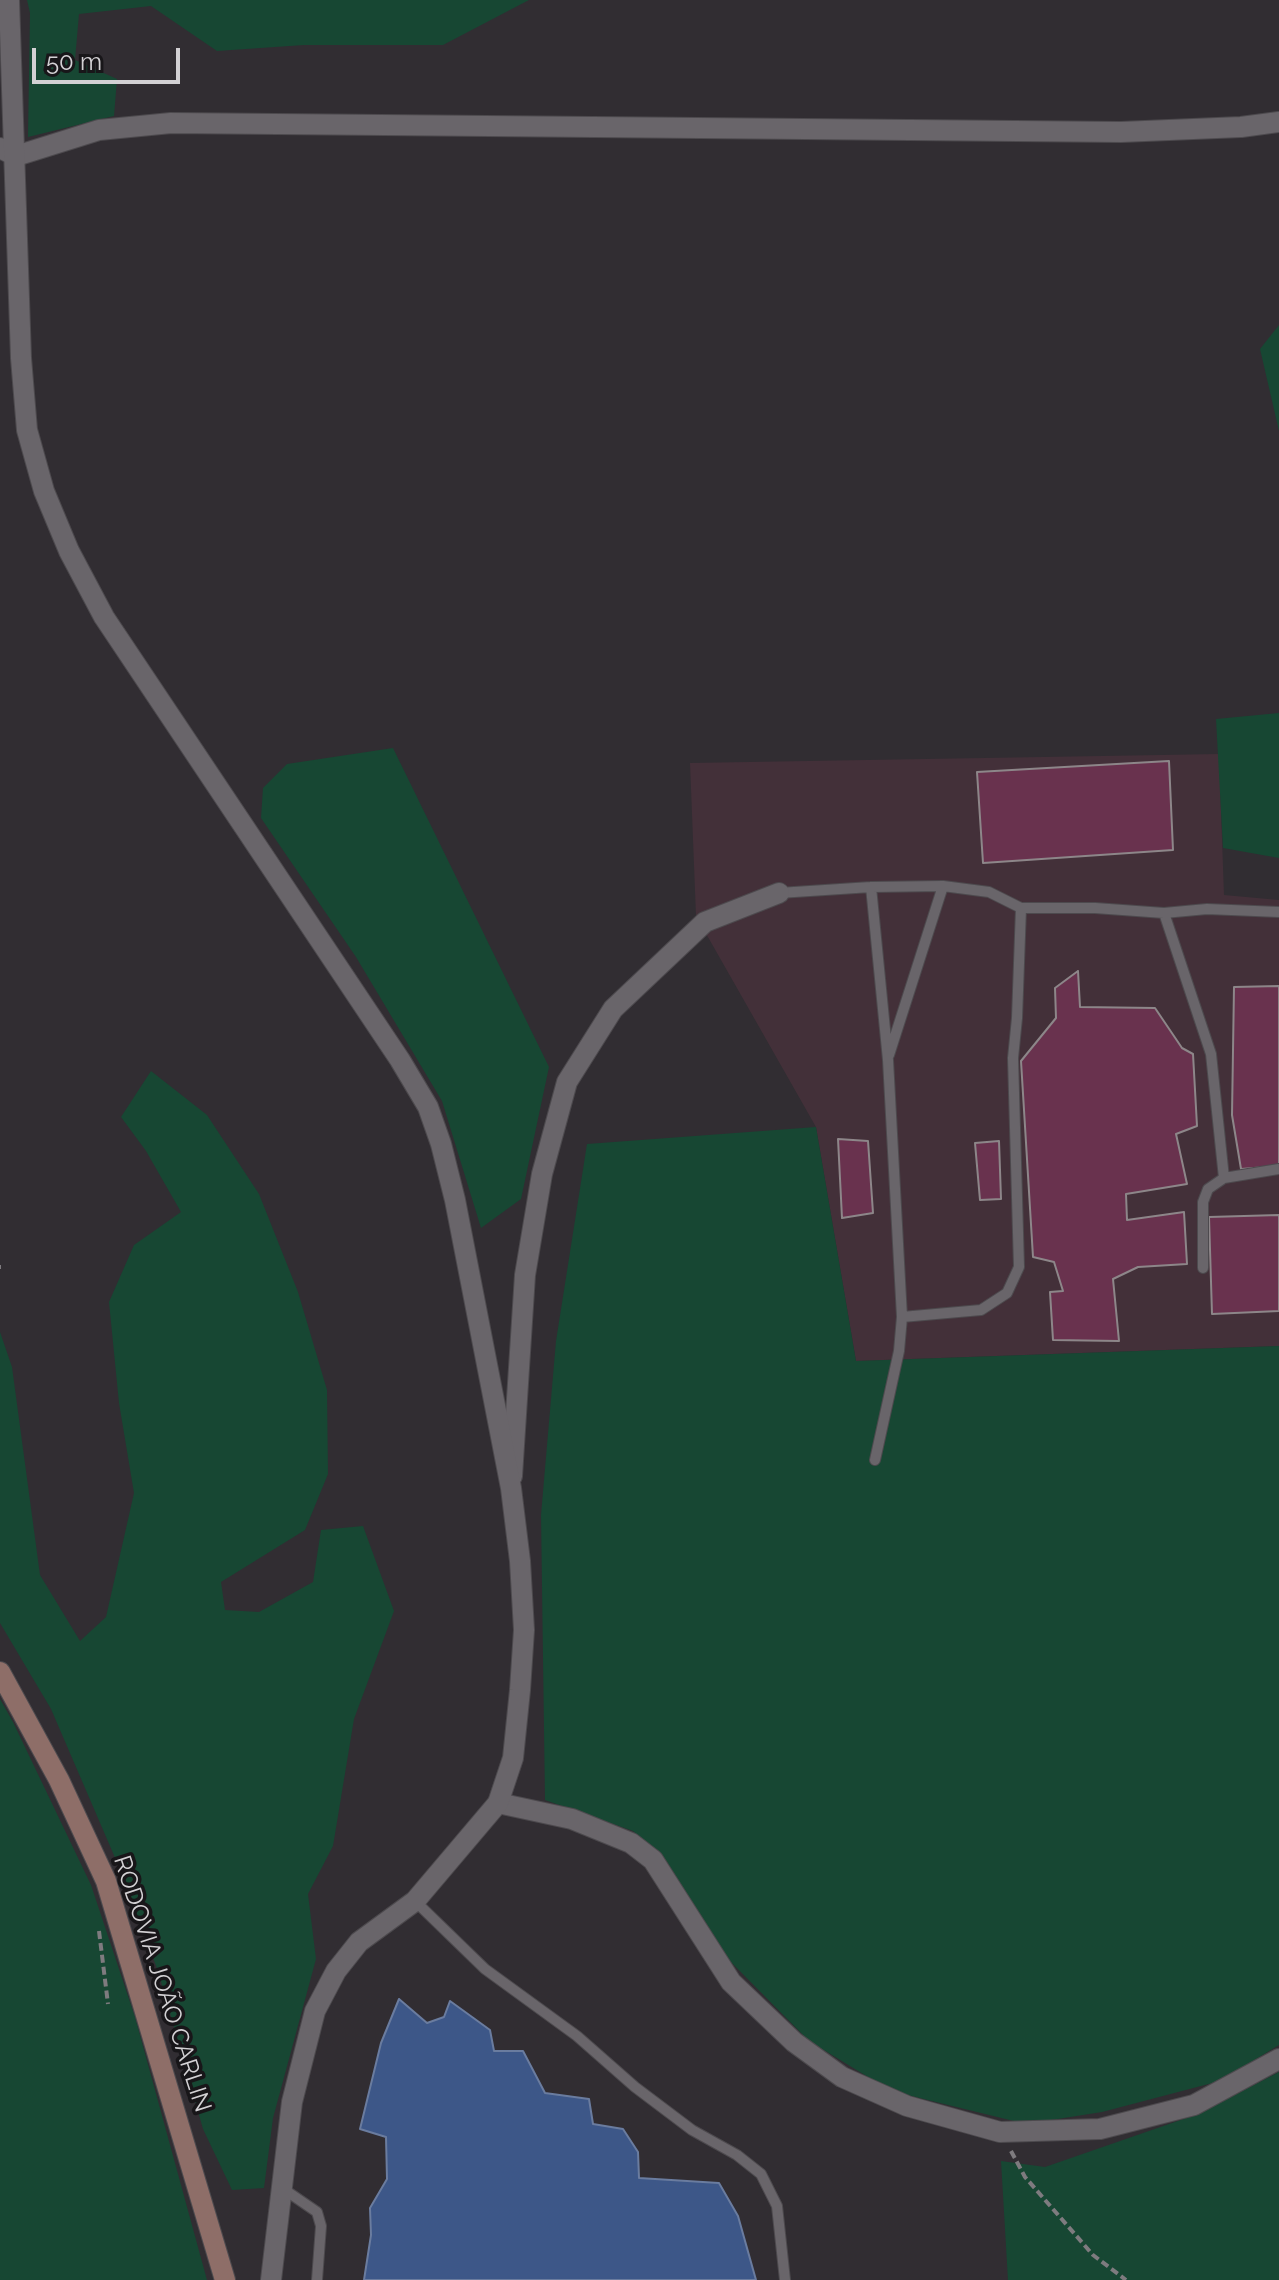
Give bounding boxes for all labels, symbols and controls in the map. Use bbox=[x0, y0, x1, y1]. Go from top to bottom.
scale bar bbox=[36, 32, 184, 82]
text: 50 m bbox=[46, 47, 102, 76]
street label: RODOVIA JOÃO CARLIN bbox=[107, 1852, 217, 2116]

